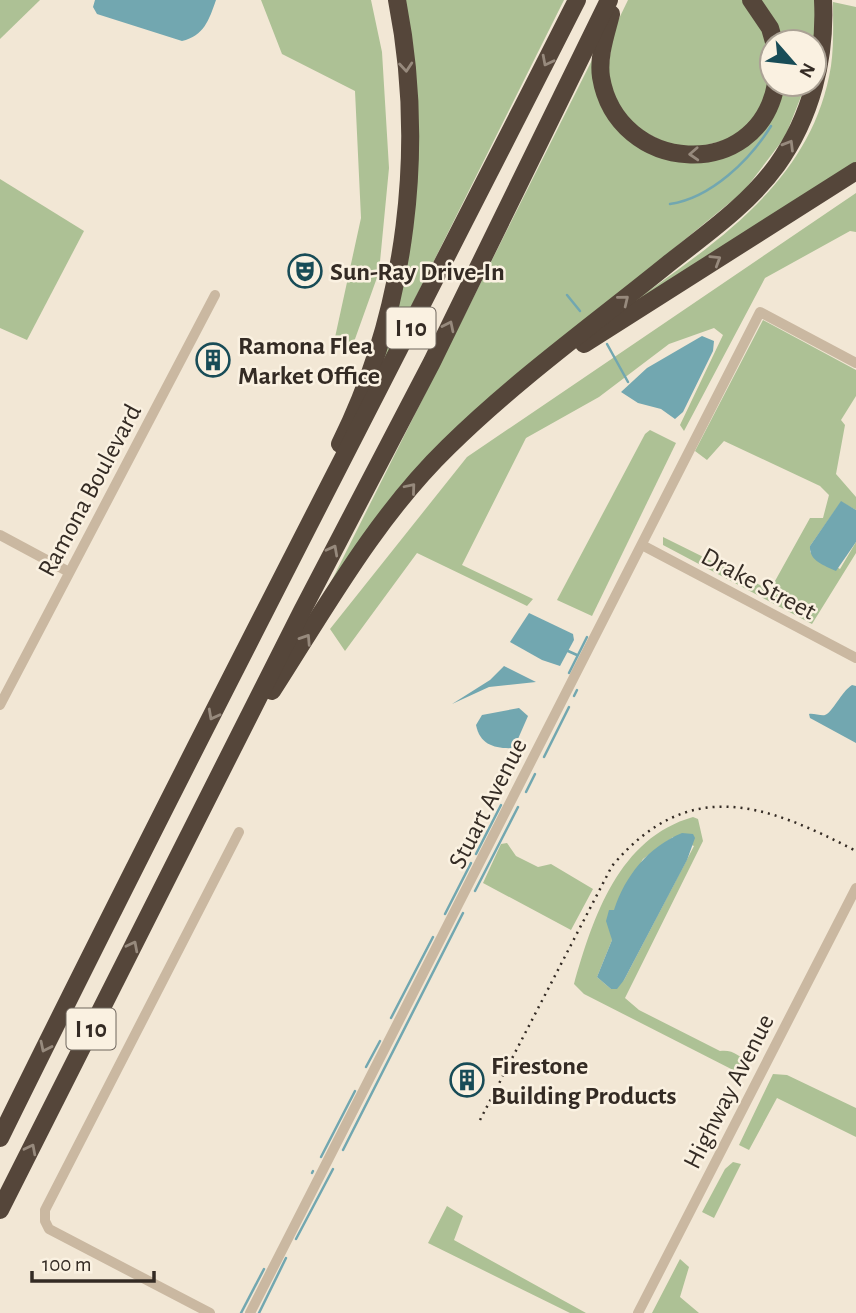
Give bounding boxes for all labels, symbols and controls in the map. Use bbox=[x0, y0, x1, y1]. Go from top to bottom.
north arrow bbox=[758, 28, 828, 98]
one-way arrow bbox=[541, 54, 555, 66]
text: N bbox=[795, 60, 818, 81]
one-way arrow bbox=[398, 62, 413, 73]
one-way arrow bbox=[780, 140, 793, 153]
one-way arrow bbox=[688, 147, 699, 162]
theatre icon: Sun-Ray Drive-In bbox=[286, 252, 324, 290]
one-way arrow bbox=[708, 256, 721, 269]
place label: Sun-Ray Drive-In bbox=[330, 259, 505, 285]
one-way arrow bbox=[616, 295, 628, 308]
road number: I 10 bbox=[386, 307, 436, 348]
one-way arrow bbox=[440, 321, 454, 333]
place label: Ramona Flea Market Office bbox=[238, 333, 380, 389]
building icon: Ramona Flea Market Office bbox=[194, 341, 232, 379]
street label: Ramona Boulevard bbox=[34, 400, 146, 581]
one-way arrow bbox=[403, 483, 415, 496]
street label: Drake Street bbox=[697, 543, 820, 625]
one-way arrow bbox=[325, 545, 339, 557]
one-way arrow bbox=[298, 633, 311, 646]
one-way arrow bbox=[208, 708, 221, 721]
street label: Stuart Avenue bbox=[444, 734, 532, 873]
one-way arrow bbox=[124, 941, 138, 953]
road number: I 10 bbox=[66, 1009, 116, 1050]
street label: Highway Avenue bbox=[679, 1010, 779, 1173]
one-way arrow bbox=[39, 1040, 53, 1052]
place label: Firestone Building Products bbox=[491, 1053, 677, 1109]
building icon: Firestone Building Products bbox=[448, 1061, 486, 1099]
one-way arrow bbox=[22, 1144, 36, 1156]
scale bar bbox=[32, 1240, 154, 1284]
text: 100 m bbox=[42, 1254, 92, 1275]

